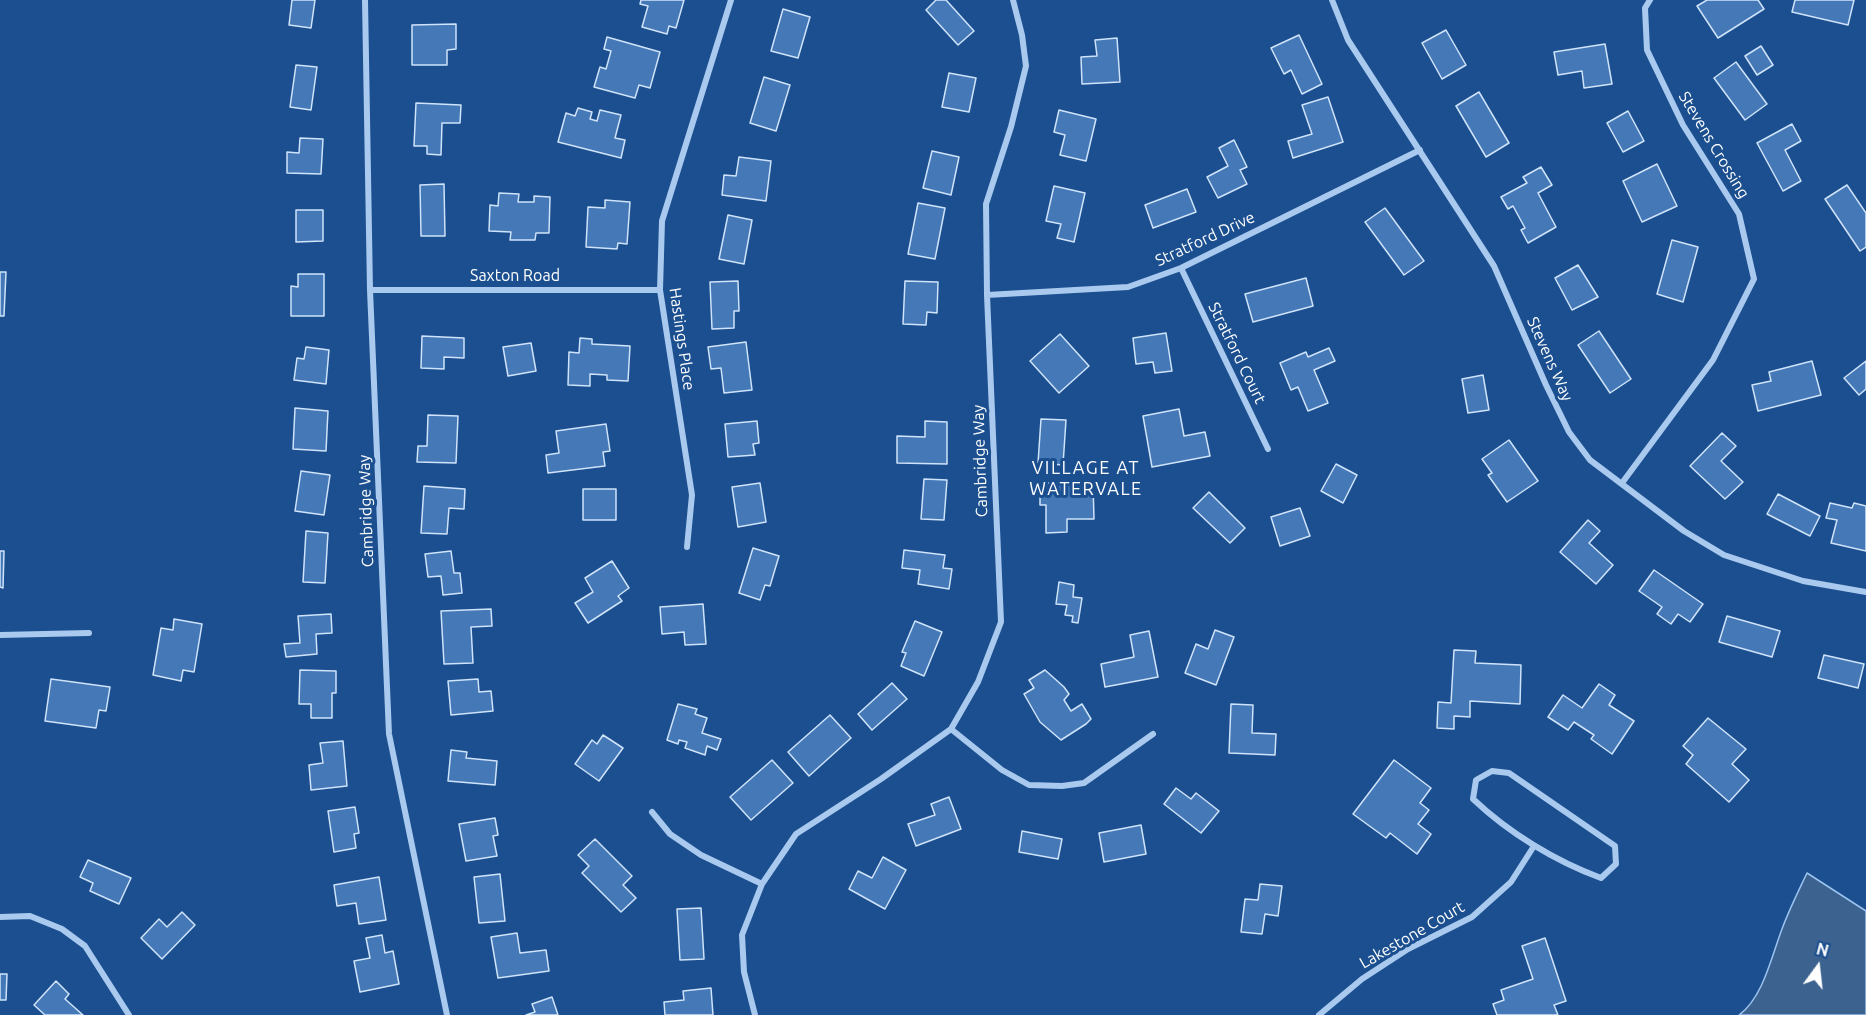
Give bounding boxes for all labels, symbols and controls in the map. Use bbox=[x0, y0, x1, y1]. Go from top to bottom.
street label: Stevens Crossing bbox=[1675, 88, 1753, 202]
street label: Stratford Drive bbox=[1152, 208, 1258, 270]
street label: Saxton Road bbox=[470, 266, 560, 286]
street label: Hastings Place bbox=[665, 286, 699, 392]
street label: Stratford Court bbox=[1204, 299, 1270, 407]
street label: Stevens Way bbox=[1523, 314, 1577, 404]
street label: Cambridge Way bbox=[968, 404, 992, 518]
street label: Cambridge Way bbox=[354, 454, 378, 568]
district label: VILLAGE AT WATERVALE bbox=[1029, 457, 1143, 500]
street label: Lakestone Court bbox=[1356, 897, 1468, 973]
north arrow bbox=[1788, 937, 1848, 997]
text: N bbox=[1815, 939, 1831, 960]

